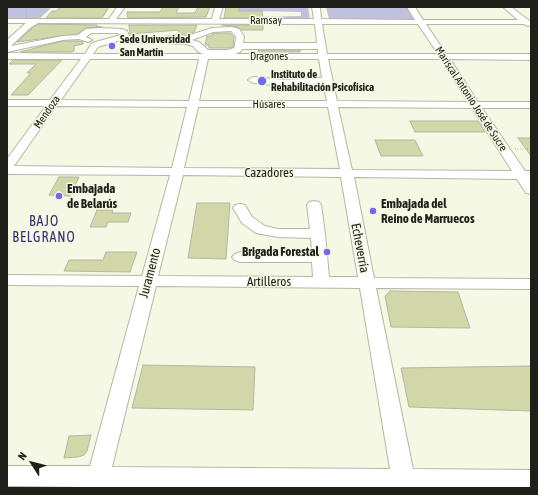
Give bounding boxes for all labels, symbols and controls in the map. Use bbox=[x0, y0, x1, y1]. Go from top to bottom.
street label: Ramsay bbox=[250, 14, 282, 28]
place label: Sede Universidad San Martín bbox=[120, 33, 190, 59]
marker: Sede Universidad San Martín bbox=[107, 41, 117, 51]
street label: Mariscal Antonio José de Sucre bbox=[432, 44, 510, 154]
street label: Dragones bbox=[250, 50, 288, 64]
place label: Instituto de Rehabilitación Psicofísica bbox=[271, 68, 374, 94]
marker: Instituto de Rehabilitación Psicofísica bbox=[256, 75, 268, 87]
street label: Mendoza bbox=[31, 93, 63, 131]
street label: Húsares bbox=[253, 98, 285, 112]
street label: Cazadores bbox=[244, 165, 294, 181]
place label: Embajada de Belarús bbox=[67, 181, 117, 212]
marker: Embajada de Belarús bbox=[54, 191, 64, 201]
place label: Embajada del Reino de Marruecos bbox=[381, 196, 474, 227]
marker: Embajada del Reino de Marruecos bbox=[368, 206, 378, 216]
district label: BAJO BELGRANO bbox=[12, 214, 76, 246]
street label: Echeverría bbox=[348, 222, 372, 274]
place label: Brigada Forestal bbox=[242, 244, 319, 260]
street label: Juramento bbox=[136, 246, 164, 300]
marker: Brigada Forestal bbox=[322, 247, 332, 257]
street label: Artilleros bbox=[247, 274, 291, 290]
north arrow bbox=[12, 443, 52, 483]
text: N bbox=[16, 450, 29, 462]

